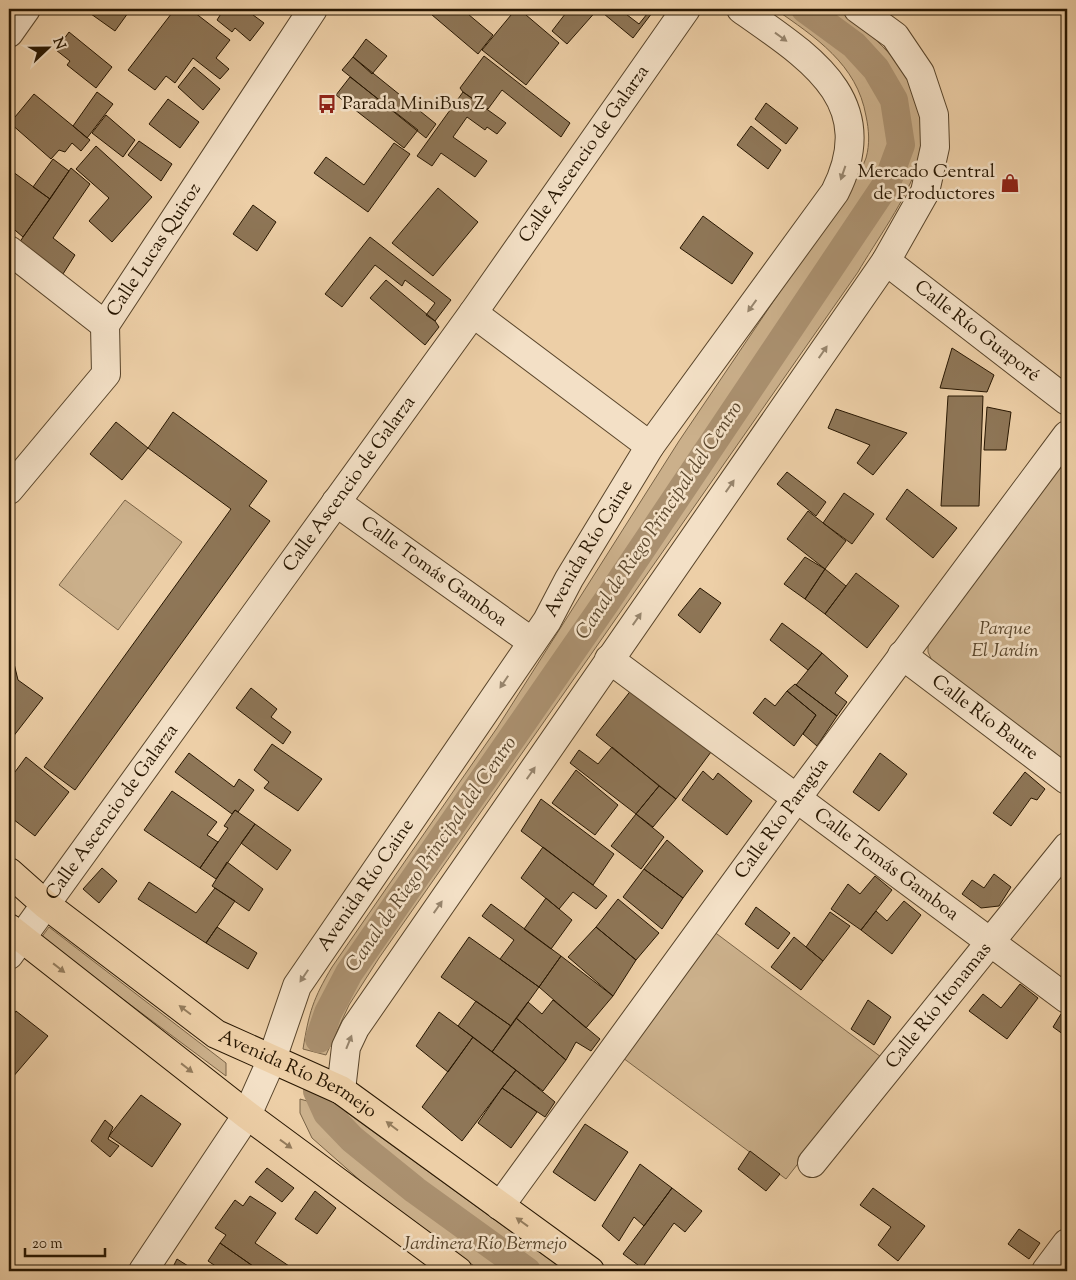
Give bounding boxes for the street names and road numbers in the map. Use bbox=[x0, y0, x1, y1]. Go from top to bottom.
street label: Calle Ascencio de Galarza bbox=[512, 60, 656, 249]
street label: Calle Lucas Quiroz bbox=[100, 178, 208, 322]
street label: Calle Río Guaporé bbox=[908, 274, 1046, 389]
street label: Calle Ascencio de Galarza bbox=[276, 390, 422, 578]
street label: Avenida Río Caine bbox=[538, 475, 640, 622]
street label: Calle Tomás Gamboa bbox=[355, 510, 513, 634]
street label: Calle Río Baure bbox=[926, 668, 1044, 767]
street label: Calle Ascencio de Galarza bbox=[39, 718, 185, 906]
street label: Calle Río Paragúa bbox=[728, 752, 836, 885]
street label: Calle Tomás Gamboa bbox=[808, 802, 964, 928]
street label: Avenida Río Caine bbox=[311, 813, 421, 957]
street label: Calle Río Itonamas bbox=[879, 937, 998, 1075]
street label: Avenida Río Bermejo bbox=[214, 1023, 382, 1125]

